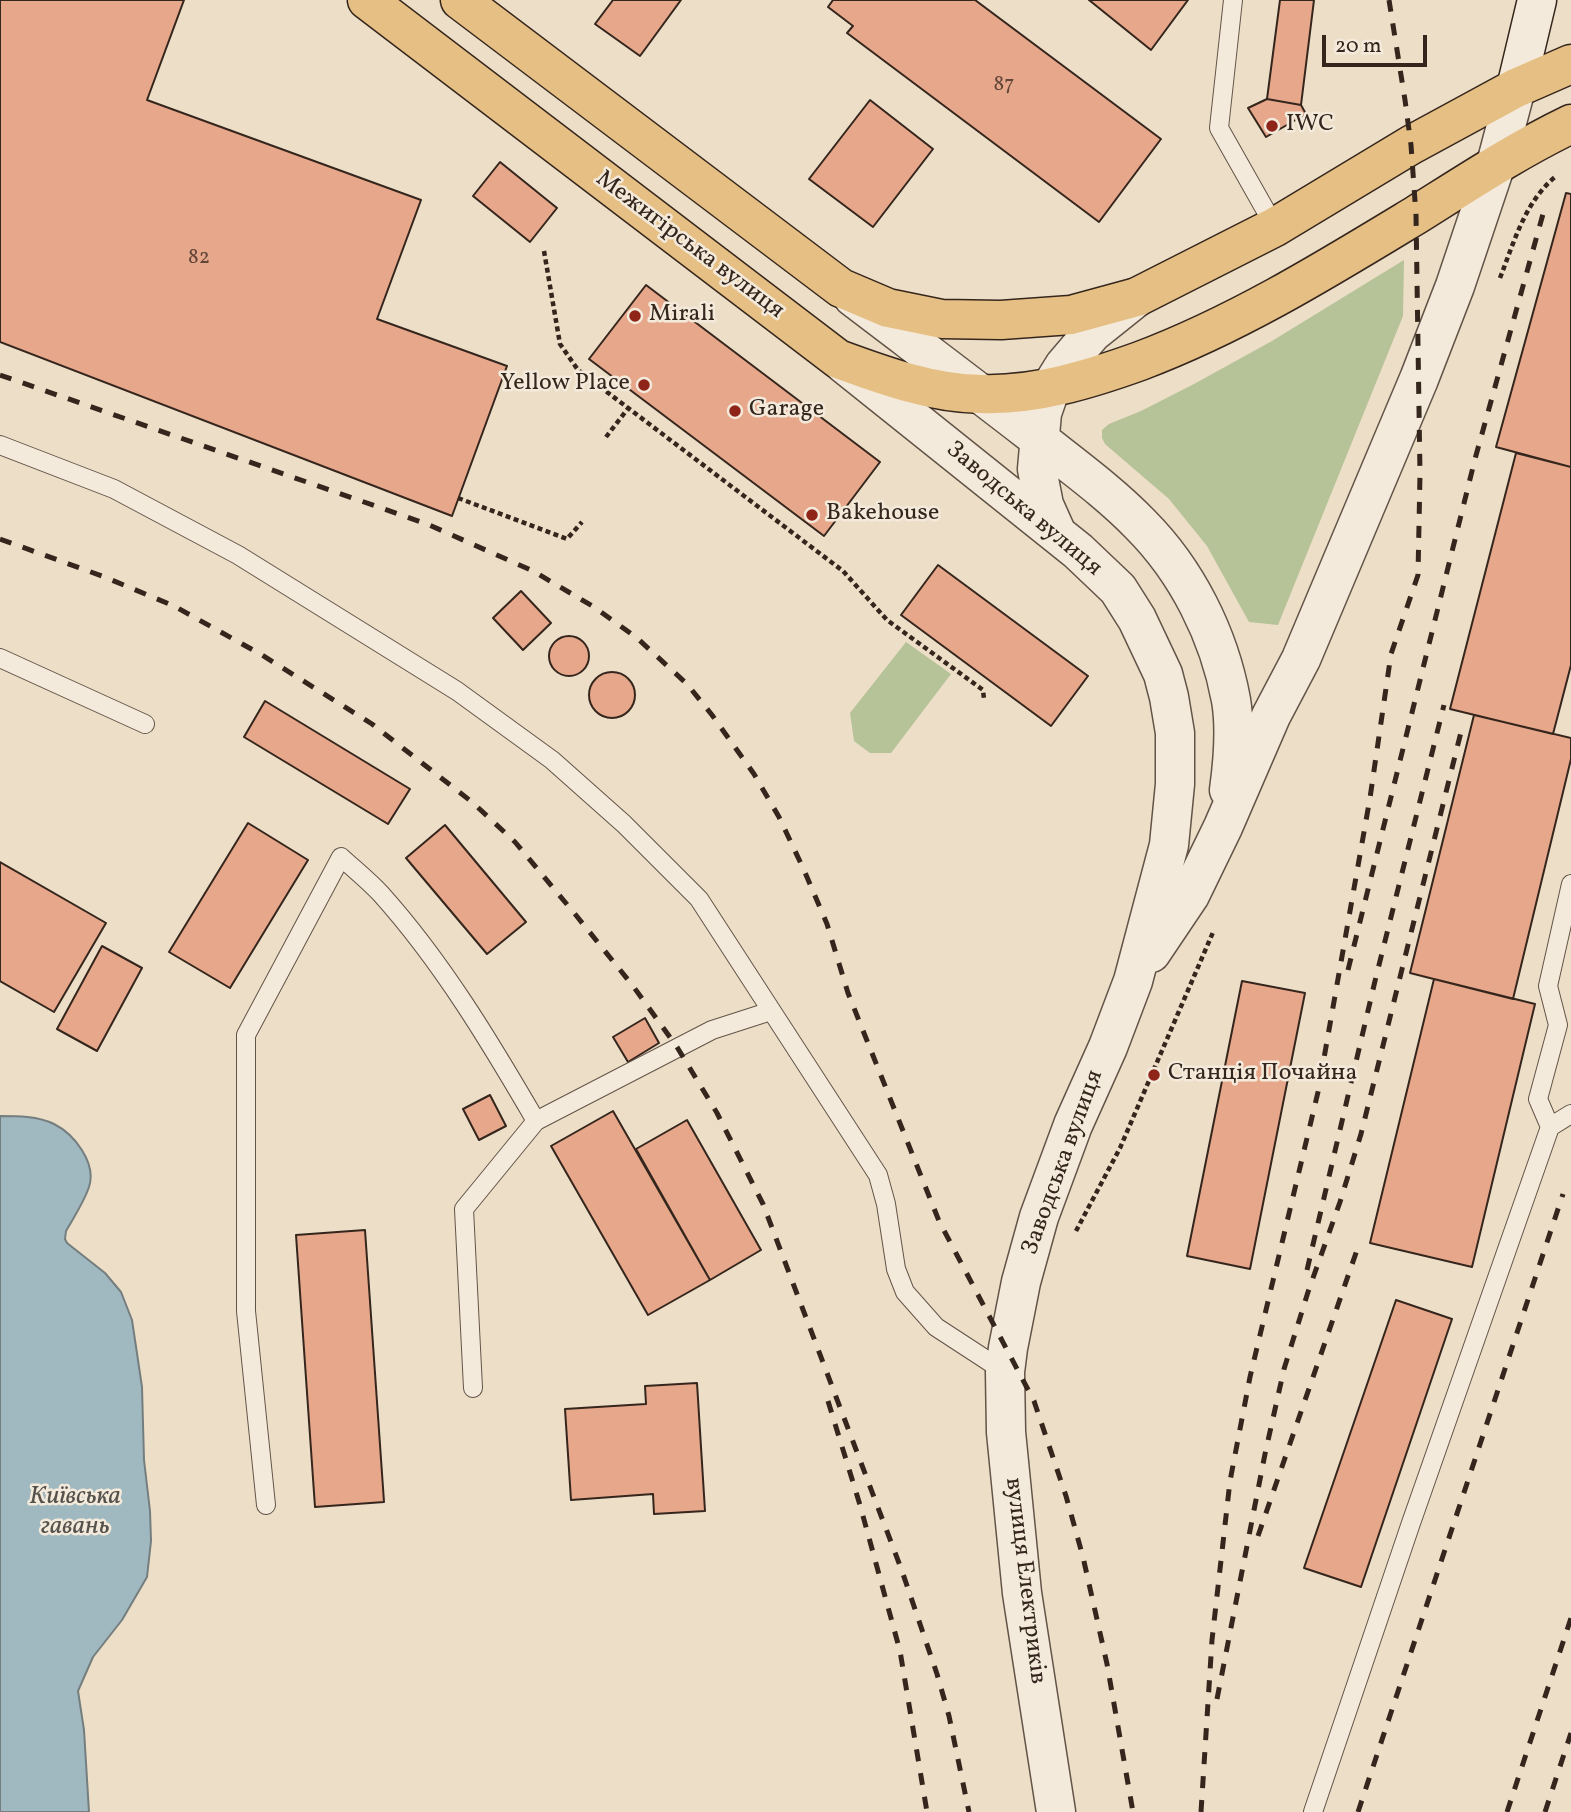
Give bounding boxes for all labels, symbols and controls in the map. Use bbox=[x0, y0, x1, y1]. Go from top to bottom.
scale bar bbox=[1326, 21, 1431, 65]
text: 20 m bbox=[1335, 32, 1381, 61]
house number: 87 bbox=[994, 73, 1014, 99]
place label: IWC bbox=[1286, 112, 1334, 140]
marker: IWC bbox=[1264, 118, 1280, 134]
street label: Межигірська вулиця bbox=[589, 166, 789, 326]
house number: 82 bbox=[188, 246, 210, 272]
place label: Mirali bbox=[649, 302, 715, 330]
marker: Mirali bbox=[627, 308, 643, 324]
place label: Yellow Place bbox=[500, 371, 630, 399]
marker: Yellow Place bbox=[636, 377, 652, 393]
place label: Garage bbox=[749, 397, 824, 425]
marker: Garage bbox=[727, 403, 743, 419]
street label: Заводська вулиця bbox=[939, 436, 1107, 584]
place label: Bakehouse bbox=[826, 501, 939, 529]
marker: Bakehouse bbox=[804, 507, 820, 523]
place label: Станція Почайна bbox=[1168, 1061, 1357, 1089]
street label: Заводська вулиця bbox=[1017, 1067, 1111, 1259]
marker: Станція Почайна bbox=[1146, 1067, 1162, 1083]
street label: вулиця Електриків bbox=[997, 1476, 1051, 1686]
water label: Київська гавань bbox=[29, 1482, 121, 1544]

